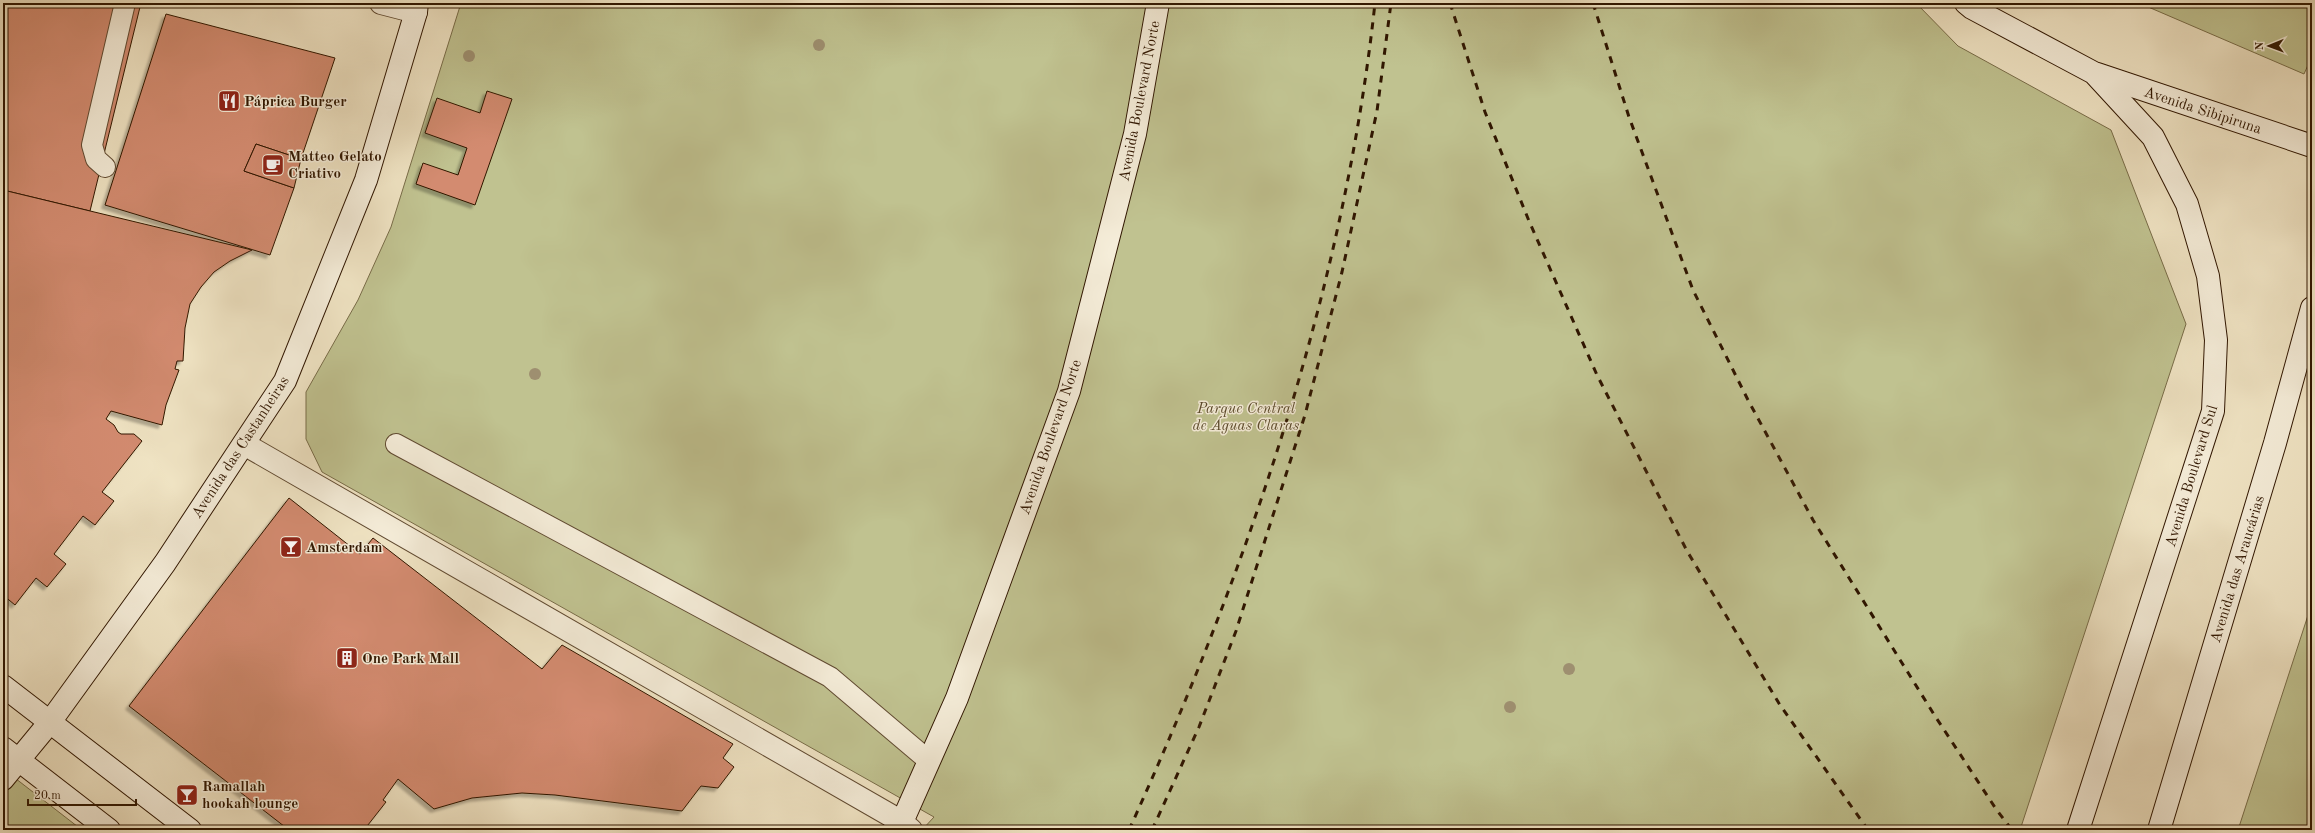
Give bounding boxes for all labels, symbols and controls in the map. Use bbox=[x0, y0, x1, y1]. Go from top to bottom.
street label: Avenida Boulevard Norte bbox=[1118, 20, 1163, 183]
north arrow bbox=[2249, 26, 2289, 66]
text: N bbox=[2255, 41, 2266, 50]
street label: Avenida Sibipiruna bbox=[2142, 85, 2264, 138]
restaurant icon: Páprica Burger bbox=[216, 88, 242, 114]
place label: Páprica Burger bbox=[244, 95, 347, 110]
place label: Matteo Gelato Criativo bbox=[288, 150, 382, 182]
cafe icon: Matteo Gelato Criativo bbox=[260, 152, 286, 178]
street label: Avenida Boulevard Norte bbox=[1018, 358, 1085, 517]
street label: Avenida das Castanheiras bbox=[190, 374, 293, 522]
park label: Parque Central de Águas Claras bbox=[1193, 402, 1299, 434]
street label: Avenida Boulevard Sul bbox=[2164, 404, 2221, 549]
street label: Avenida das Araucárias bbox=[2209, 494, 2268, 645]
bar icon: Amsterdam bbox=[278, 534, 304, 560]
place label: Amsterdam bbox=[306, 541, 383, 556]
building icon: One Park Mall bbox=[334, 645, 360, 671]
place label: One Park Mall bbox=[362, 652, 459, 667]
place label: Ramallah hookah lounge bbox=[202, 780, 298, 812]
scale bar bbox=[28, 781, 136, 807]
bar icon: Ramallah hookah lounge bbox=[174, 782, 200, 808]
text: 20 m bbox=[34, 790, 61, 802]

